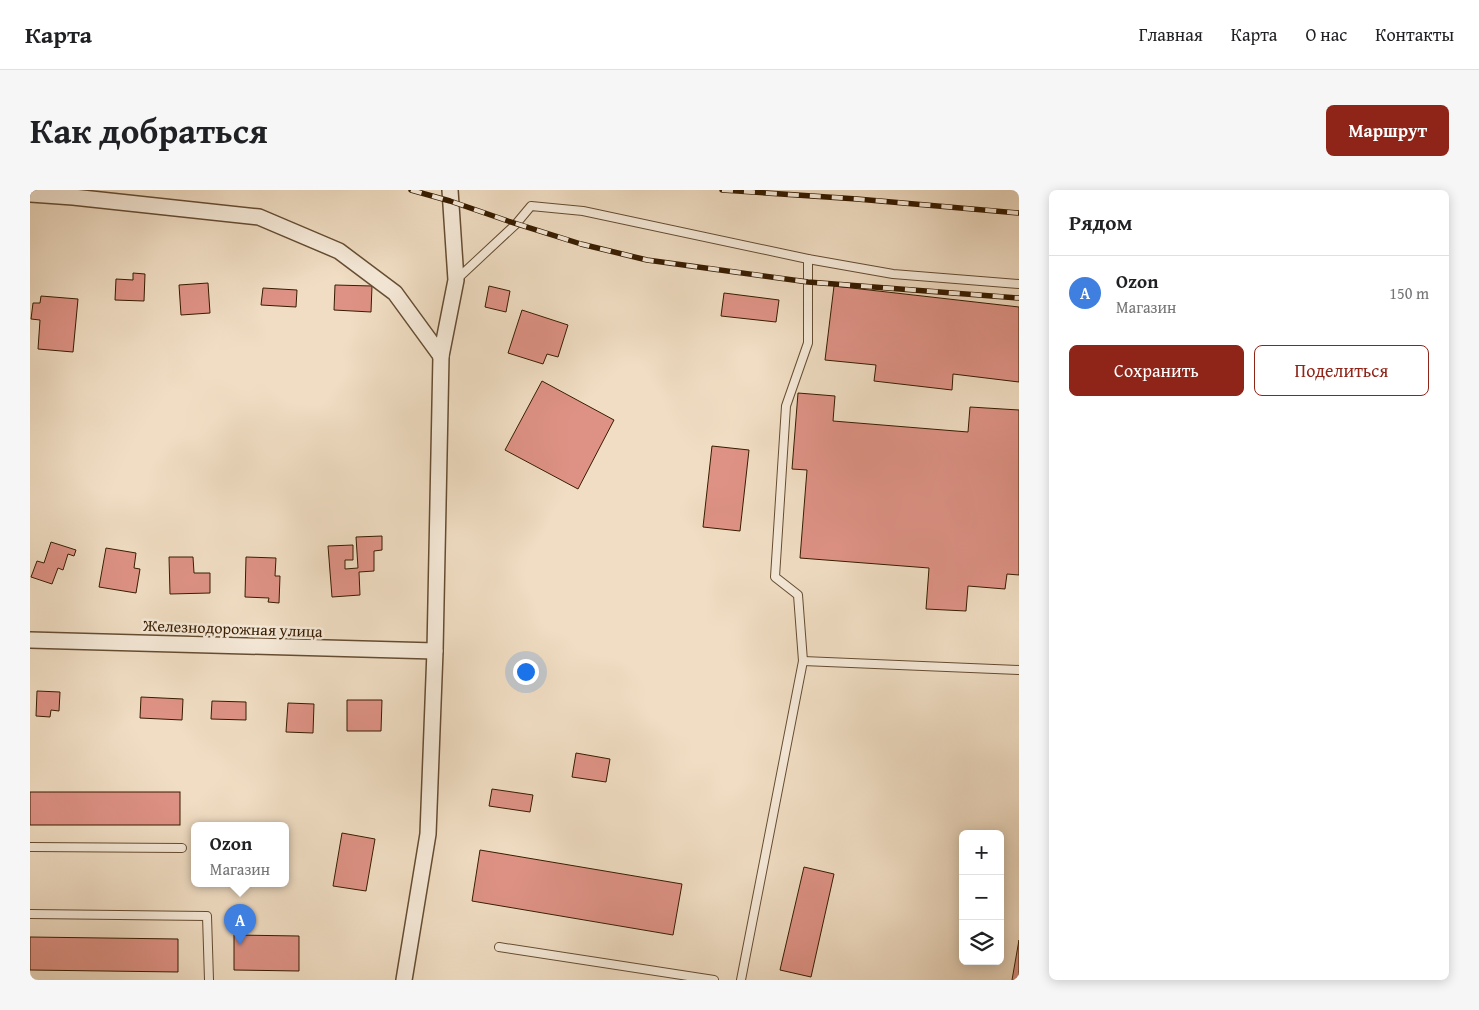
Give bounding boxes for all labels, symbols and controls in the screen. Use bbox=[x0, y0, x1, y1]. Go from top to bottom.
text: Карта bbox=[25, 17, 92, 52]
text: Главная bbox=[1139, 21, 1203, 48]
text: Карта bbox=[1231, 21, 1277, 48]
text: О нас bbox=[1305, 21, 1347, 48]
text: Контакты bbox=[1375, 21, 1454, 48]
text: Как добраться bbox=[30, 105, 268, 156]
button: Маршрут bbox=[1326, 105, 1449, 156]
text: Рядом bbox=[1069, 207, 1132, 238]
text: Ozon bbox=[1116, 267, 1158, 295]
text: A bbox=[1080, 281, 1090, 305]
text: 150 m bbox=[1389, 281, 1429, 305]
text: Магазин bbox=[1116, 295, 1176, 319]
button: Сохранить bbox=[1069, 345, 1244, 396]
button: Поделиться bbox=[1254, 345, 1429, 396]
street label: Железнодорожная улица bbox=[142, 613, 323, 643]
your location bbox=[513, 659, 539, 685]
popup bbox=[191, 822, 289, 887]
text: Ozon bbox=[210, 829, 252, 857]
map controls bbox=[959, 830, 1004, 965]
button: + bbox=[959, 830, 1004, 875]
text: Магазин bbox=[210, 857, 270, 881]
button: − bbox=[959, 875, 1004, 920]
pin: A bbox=[224, 904, 256, 945]
button: layers bbox=[959, 920, 1004, 965]

